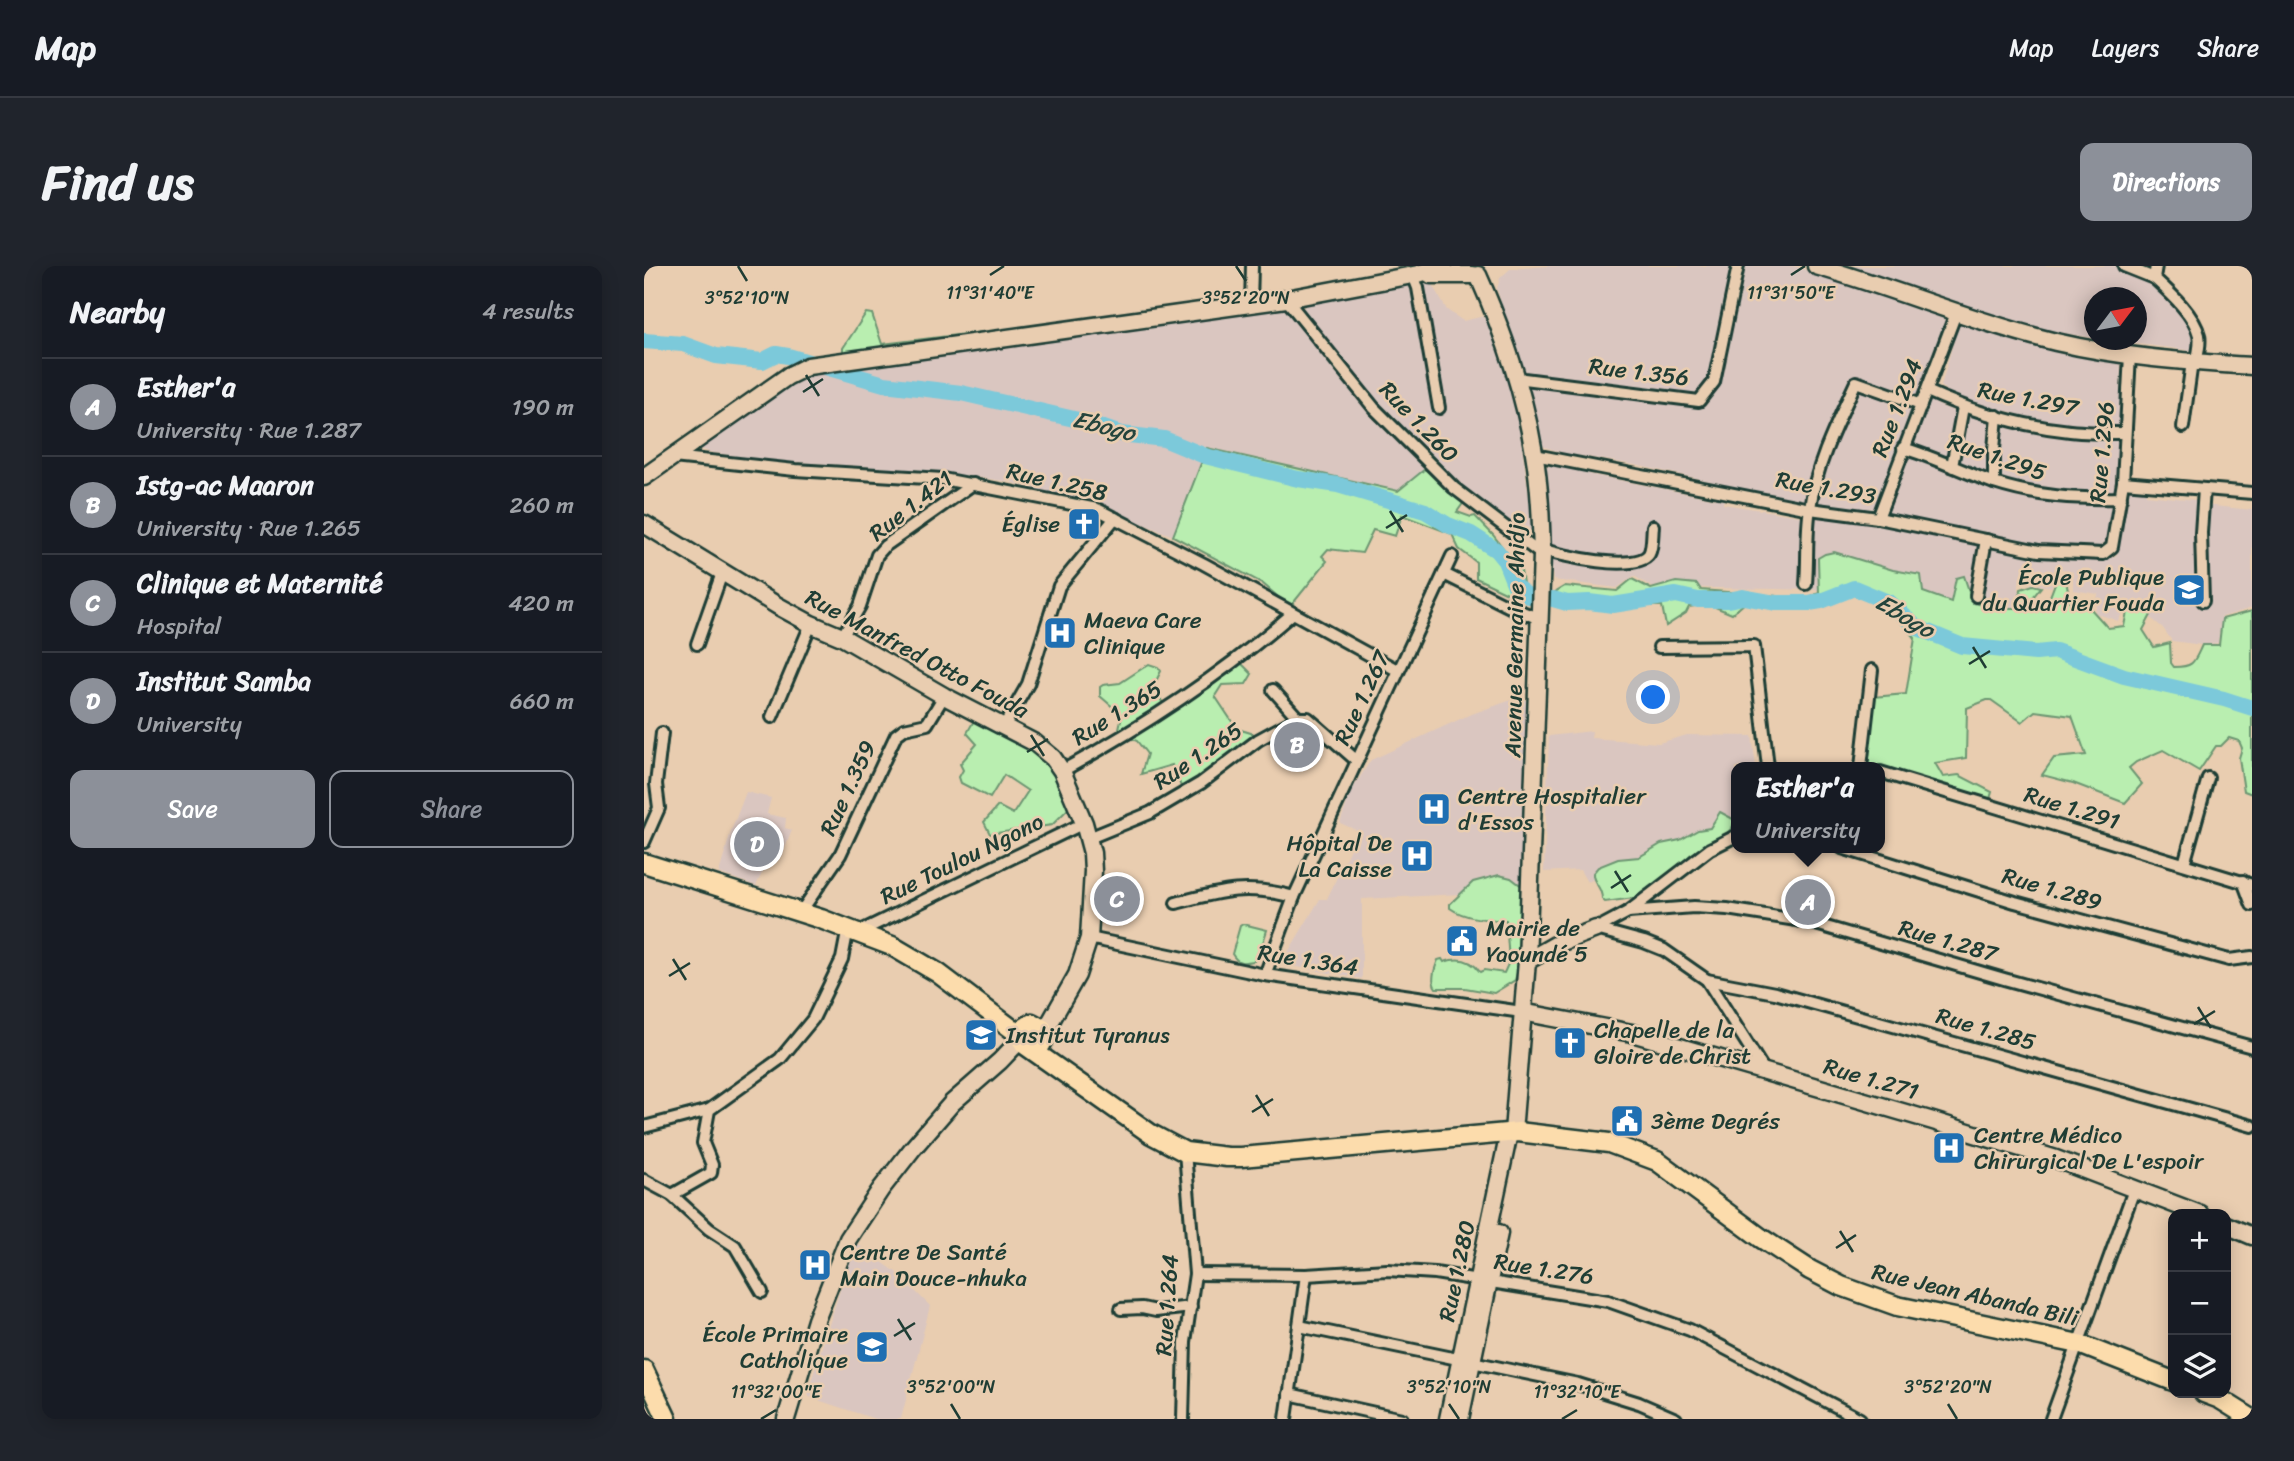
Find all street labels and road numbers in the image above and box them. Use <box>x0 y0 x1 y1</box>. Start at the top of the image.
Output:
street label: Rue 1.356 <box>1587 346 1691 398</box>
street label: Rue 1.294 <box>1859 353 1935 463</box>
street label: Rue 1.297 <box>1974 369 2084 429</box>
street label: Rue 1.260 <box>1369 371 1469 473</box>
street label: Rue 1.296 <box>2077 400 2127 504</box>
street label: Rue 1.295 <box>1942 421 2052 493</box>
street label: Rue 1.258 <box>1003 451 1111 513</box>
street label: Rue 1.421 <box>860 459 963 552</box>
street label: Rue 1.293 <box>1773 459 1880 517</box>
street label: Avenue Germaine Ahidjo <box>1492 512 1538 759</box>
street label: Rue Manfred Otto Fouda <box>798 578 1037 731</box>
street label: Rue 1.267 <box>1322 642 1403 752</box>
street label: Rue 1.365 <box>1063 669 1171 757</box>
street label: Rue 1.265 <box>1145 711 1251 801</box>
street label: Rue 1.359 <box>808 733 888 843</box>
street label: Rue 1.291 <box>2019 774 2125 842</box>
street label: Rue Toulou Ngono <box>873 801 1051 916</box>
street label: Rue 1.289 <box>1997 855 2107 923</box>
street label: Rue 1.287 <box>1894 907 2004 975</box>
street label: Rue 1.364 <box>1255 932 1361 988</box>
street label: Rue 1.285 <box>1931 995 2041 1063</box>
street label: Rue 1.271 <box>1819 1046 1923 1112</box>
street label: Rue 1.280 <box>1426 1217 1488 1325</box>
street label: Rue 1.276 <box>1491 1241 1597 1297</box>
street label: Rue Jean Abanda Bili <box>1868 1251 2083 1339</box>
street label: Rue 1.264 <box>1143 1253 1191 1357</box>

